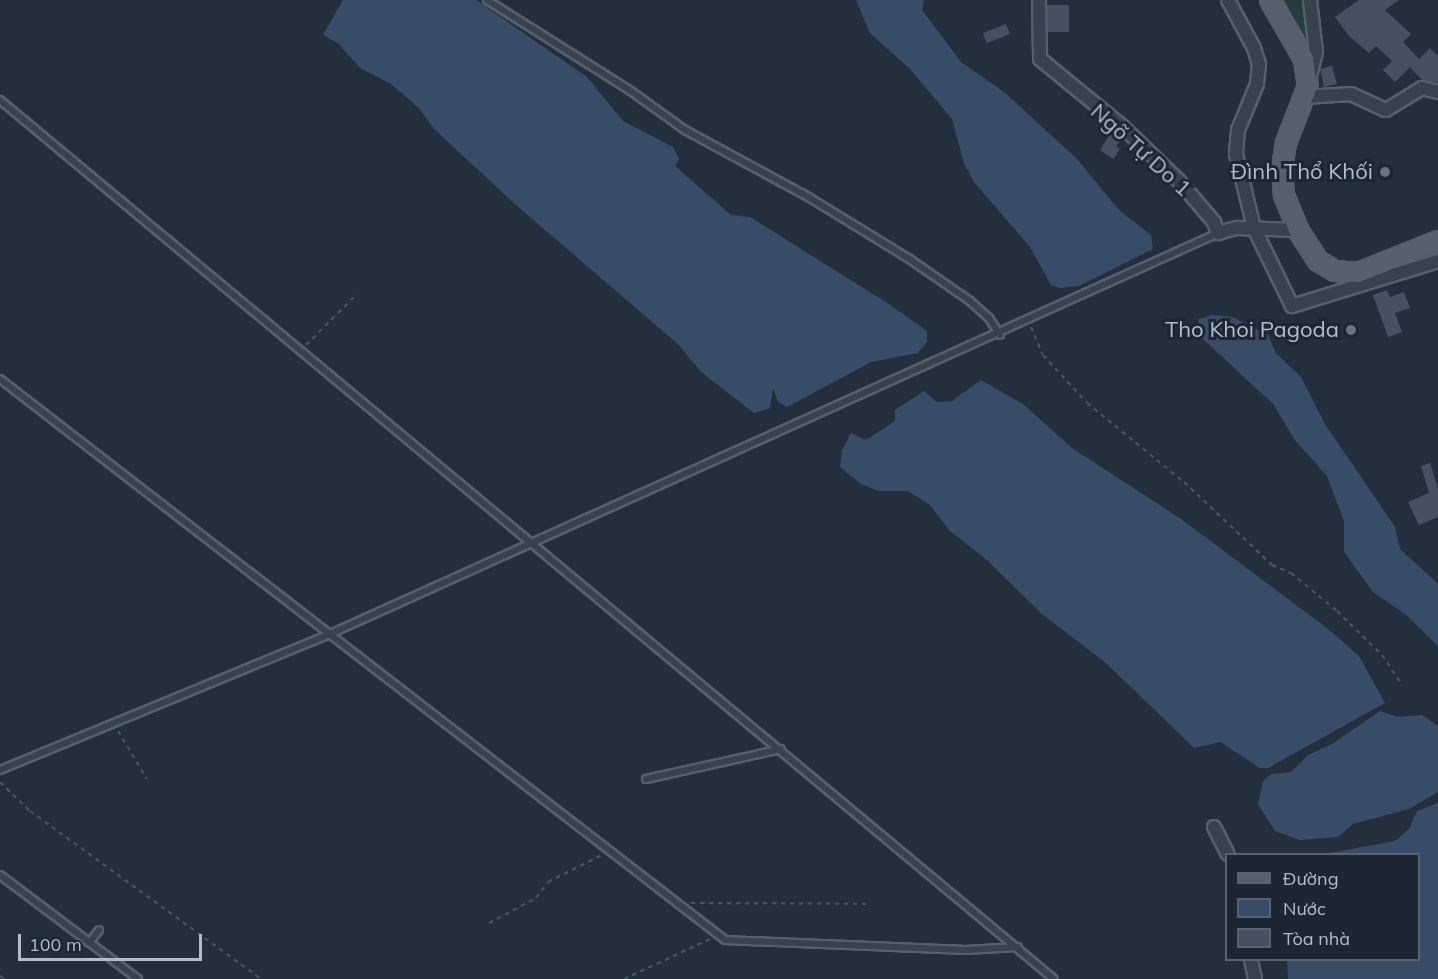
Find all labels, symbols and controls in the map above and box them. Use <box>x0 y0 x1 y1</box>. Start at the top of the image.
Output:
street label: Ngõ Tự Do 1 <box>1085 98 1197 202</box>
place label: Đình Thổ Khối <box>1231 159 1373 185</box>
marker: Đình Thổ Khối <box>1378 165 1392 179</box>
place label: Tho Khoi Pagoda <box>1165 317 1339 343</box>
marker: Tho Khoi Pagoda <box>1344 323 1358 337</box>
legend <box>1225 853 1420 961</box>
text: Đường <box>1283 867 1339 890</box>
text: Nước <box>1283 897 1326 920</box>
scale bar <box>21 922 206 960</box>
text: Tòa nhà <box>1283 927 1350 950</box>
text: 100 m <box>29 933 82 956</box>

